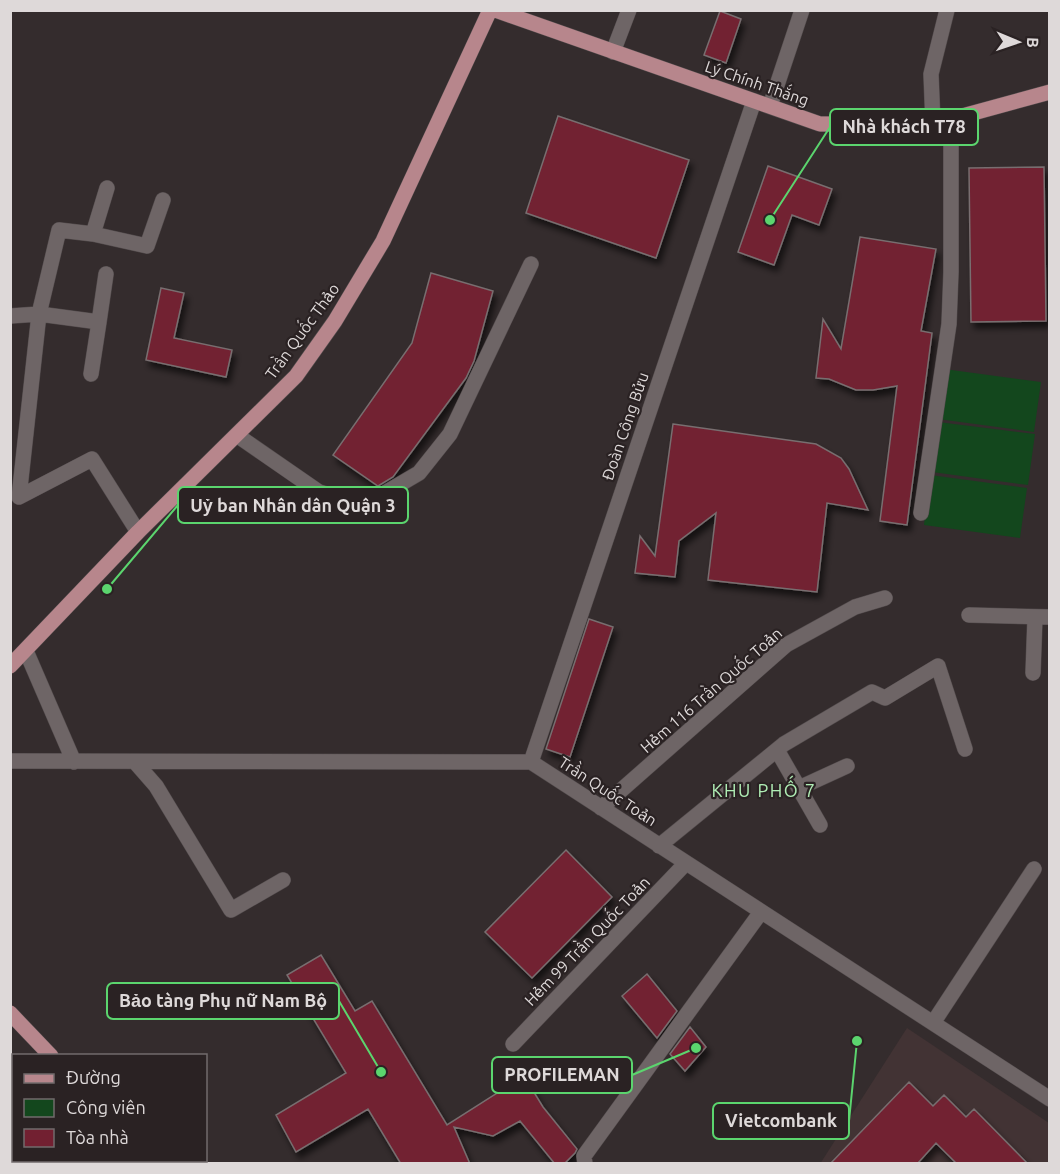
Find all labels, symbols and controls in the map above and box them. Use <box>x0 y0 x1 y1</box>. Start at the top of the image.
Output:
north arrow <box>988 12 1048 72</box>
text: B <box>1024 37 1042 48</box>
street label: Lý Chính Thắng <box>703 54 812 109</box>
callout: Nhà khách T78 <box>830 109 978 145</box>
text: Nhà khách T78 <box>842 116 966 136</box>
street label: Trần Quốc Thảo <box>259 278 343 382</box>
street label: Đoàn Công Bửu <box>598 370 652 482</box>
callout: Uỷ ban Nhân dân Quận 3 <box>178 487 408 523</box>
text: Uỷ ban Nhân dân Quận 3 <box>190 495 396 516</box>
street label: Hẻm 116 Trần Quốc Toản <box>635 622 785 756</box>
street label: Trần Quốc Toản <box>556 750 662 829</box>
district label: KHU PHỐ 7 <box>712 775 816 800</box>
street label: Hẻm 99 Trần Quốc Toản <box>519 871 653 1009</box>
callout: Bảo tàng Phụ nữ Nam Bộ <box>107 983 339 1019</box>
text: Bảo tàng Phụ nữ Nam Bộ <box>119 990 327 1010</box>
legend <box>12 1054 207 1162</box>
callout: PROFILEMAN <box>492 1057 632 1093</box>
text: PROFILEMAN <box>504 1064 620 1084</box>
text: Đường <box>66 1067 121 1087</box>
text: Công viên <box>66 1097 146 1117</box>
callout: Vietcombank <box>713 1103 849 1139</box>
text: Vietcombank <box>725 1110 837 1130</box>
text: Tòa nhà <box>66 1127 129 1147</box>

